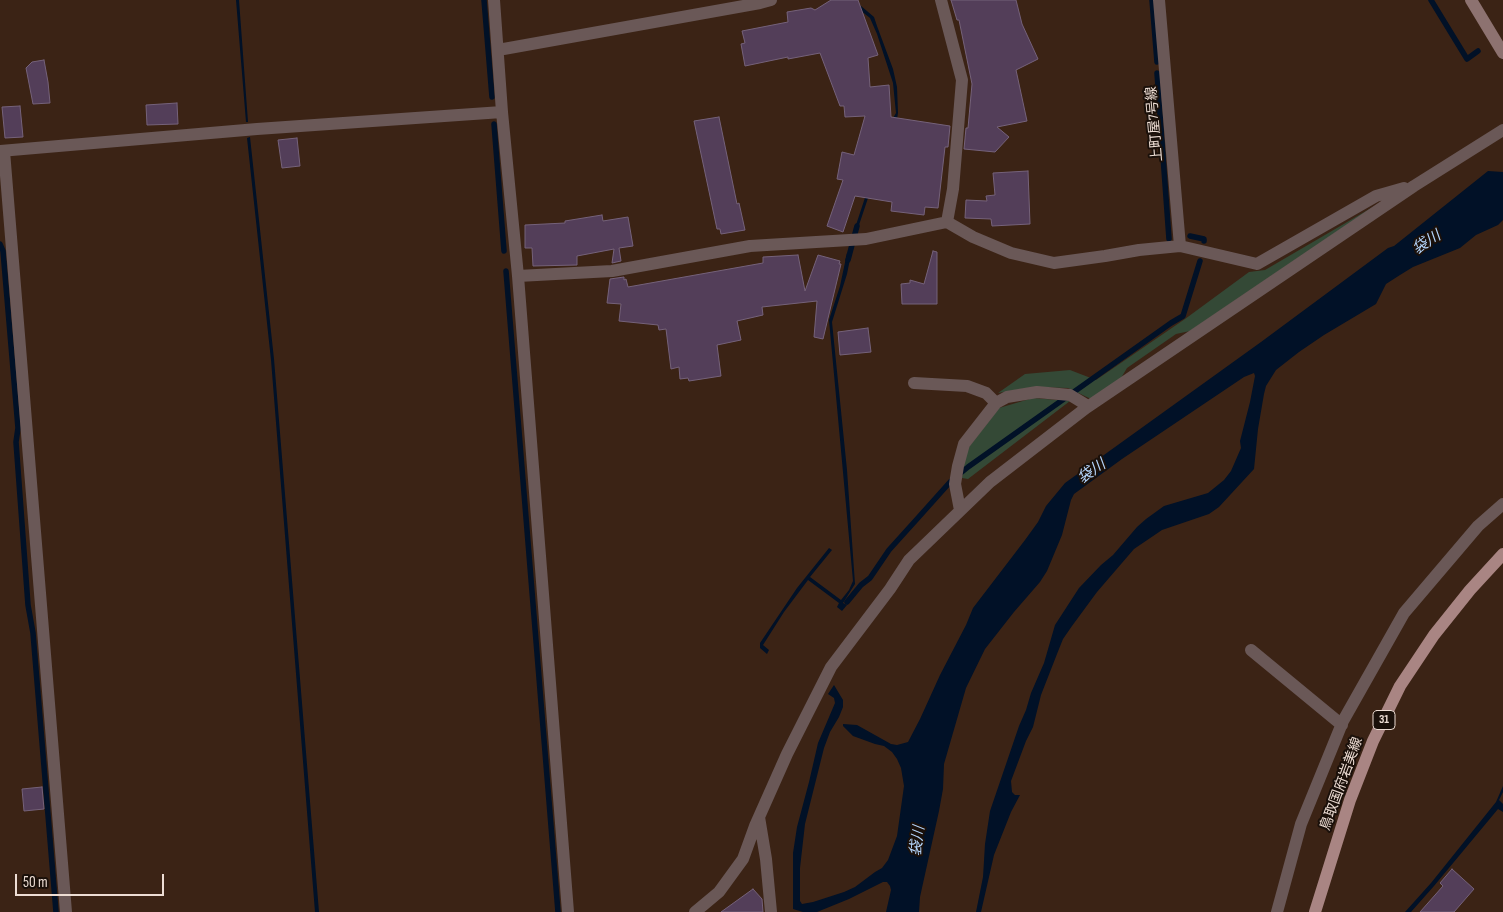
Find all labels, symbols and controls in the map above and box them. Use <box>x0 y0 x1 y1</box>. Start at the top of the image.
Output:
street label: 上町屋7号線 <box>1143 86 1167 162</box>
water label: 袋川 <box>1410 227 1444 259</box>
water label: 袋川 <box>1075 456 1109 488</box>
road number: 31 <box>1373 710 1395 730</box>
street label: 鳥取国府岩美線 <box>1317 735 1367 833</box>
water label: 袋川 <box>907 825 929 857</box>
scale bar <box>18 864 166 896</box>
text: 50 m <box>23 873 48 892</box>

